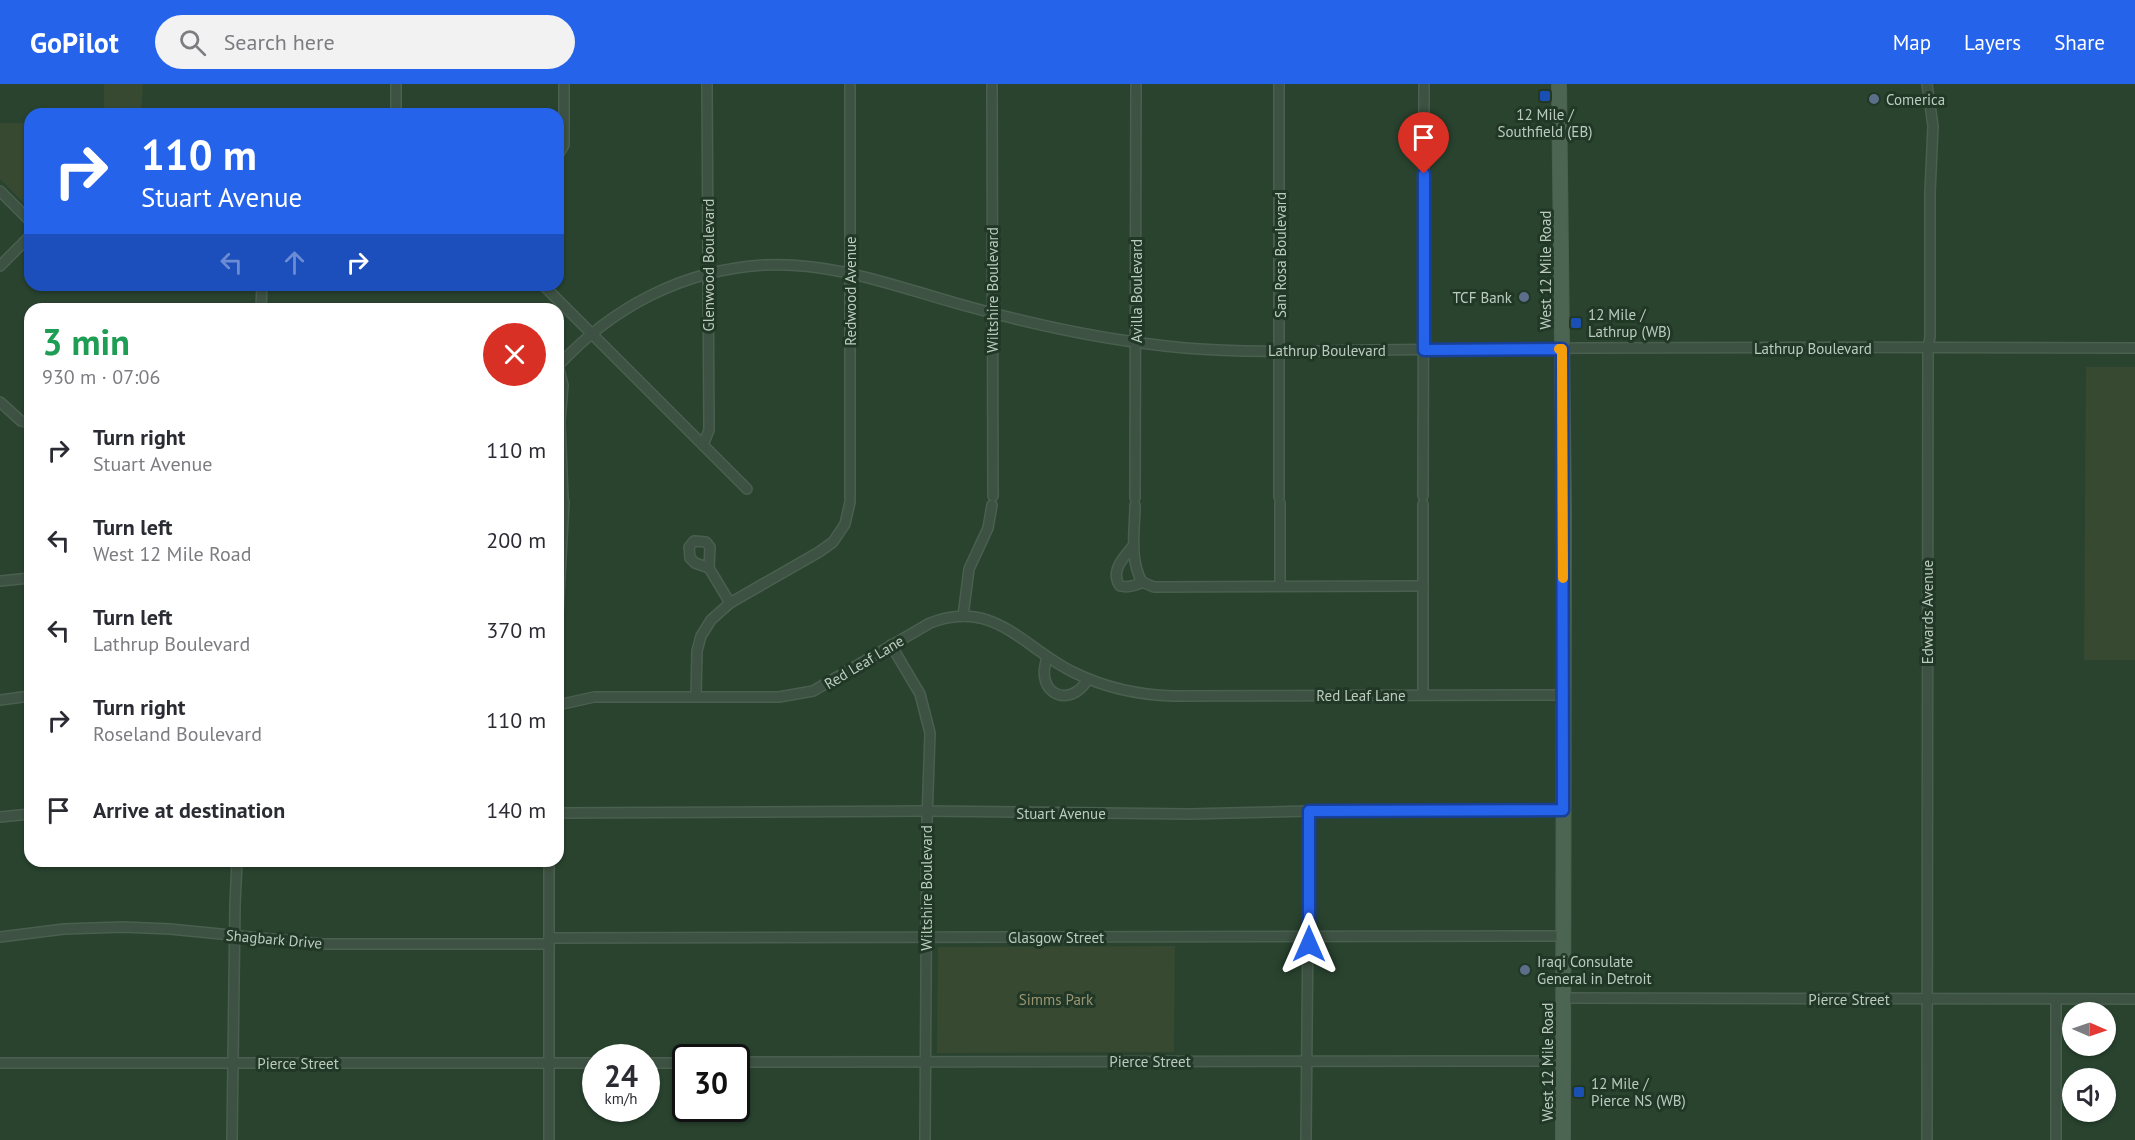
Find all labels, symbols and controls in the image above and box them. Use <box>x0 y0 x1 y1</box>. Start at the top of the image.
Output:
search box <box>155 15 575 69</box>
text: GoPilot <box>30 24 119 61</box>
icon: search <box>176 26 209 59</box>
text: Search here <box>224 28 335 56</box>
text: Map <box>1893 29 1931 56</box>
text: Layers <box>1964 29 2021 56</box>
text: Share <box>2054 29 2105 56</box>
marker: 12 Mile / Southfield (EB) <box>1538 89 1552 103</box>
place label: Comerica <box>1886 90 1945 109</box>
marker: Comerica <box>1867 92 1881 106</box>
place label: 12 Mile / Southfield (EB) <box>1498 105 1592 141</box>
pin <box>1398 112 1449 174</box>
icon: arrive <box>1407 121 1440 154</box>
text: 110 m <box>141 127 257 182</box>
icon: right <box>42 132 120 210</box>
text: Stuart Avenue <box>141 180 302 214</box>
street label: San Rosa Boulevard <box>1271 192 1290 318</box>
street label: Glenwood Boulevard <box>699 199 718 331</box>
street label: West 12 Mile Road <box>1536 211 1555 329</box>
street label: Wiltshire Boulevard <box>983 227 1002 353</box>
street label: Redwood Avenue <box>841 236 860 346</box>
street label: Avilla Boulevard <box>1127 239 1146 343</box>
icon: left <box>215 246 248 279</box>
icon: ahead <box>278 246 311 279</box>
icon: right <box>341 246 374 279</box>
place label: TCF Bank <box>1452 288 1513 307</box>
marker: TCF Bank <box>1517 290 1531 304</box>
place label: 12 Mile / Lathrup (WB) <box>1588 305 1671 341</box>
marker: 12 Mile / Lathrup (WB) <box>1569 316 1583 330</box>
text: 3 min <box>42 318 130 365</box>
button: close <box>483 323 546 386</box>
street label: Lathrup Boulevard <box>1754 339 1872 358</box>
street label: Lathrup Boulevard <box>1268 341 1386 360</box>
text: 930 m · 07:06 <box>42 364 160 390</box>
text: Turn right <box>93 423 185 451</box>
icon: right <box>42 434 75 467</box>
text: 110 m <box>486 436 546 464</box>
text: Stuart Avenue <box>93 451 212 477</box>
text: Turn left <box>93 513 173 541</box>
icon: left <box>42 524 75 557</box>
text: 200 m <box>486 526 546 554</box>
text: West 12 Mile Road <box>93 541 251 567</box>
street label: Edwards Avenue <box>1918 560 1937 664</box>
text: Turn left <box>93 603 173 631</box>
icon: left <box>42 614 75 647</box>
text: 370 m <box>486 616 546 644</box>
text: Lathrup Boulevard <box>93 631 250 657</box>
street label: Red Leaf Lane <box>821 631 907 693</box>
street label: Red Leaf Lane <box>1316 686 1406 705</box>
text: Turn right <box>93 693 185 721</box>
icon: right <box>42 704 75 737</box>
text: 110 m <box>486 706 546 734</box>
text: Roseland Boulevard <box>93 721 262 747</box>
icon: arrive <box>42 794 75 827</box>
text: Arrive at destination <box>93 796 285 824</box>
text: 140 m <box>486 796 546 824</box>
street label: Stuart Avenue <box>1016 804 1106 823</box>
street label: Wiltshire Boulevard <box>917 825 936 951</box>
position arrow <box>1277 912 1341 976</box>
street label: Shagbark Drive <box>225 925 323 953</box>
street label: Glasgow Street <box>1008 928 1104 947</box>
place label: Iraqi Consulate General in Detroit <box>1537 952 1652 988</box>
marker: Iraqi Consulate General in Detroit <box>1518 963 1532 977</box>
park label: Simms Park <box>1019 990 1094 1009</box>
street label: Pierce Street <box>1808 990 1890 1009</box>
north arrow <box>2062 1002 2116 1056</box>
map controls <box>2062 1002 2116 1122</box>
street label: West 12 Mile Road <box>1538 1003 1557 1121</box>
speed limit sign: 30 <box>672 1044 750 1122</box>
street label: Pierce Street <box>1109 1052 1191 1071</box>
street label: Pierce Street <box>257 1054 339 1073</box>
text: 24 <box>604 1056 638 1095</box>
button: sound <box>2062 1068 2116 1122</box>
place label: 12 Mile / Pierce NS (WB) <box>1591 1074 1686 1110</box>
marker: 12 Mile / Pierce NS (WB) <box>1572 1085 1586 1099</box>
text: km/h <box>605 1089 637 1108</box>

